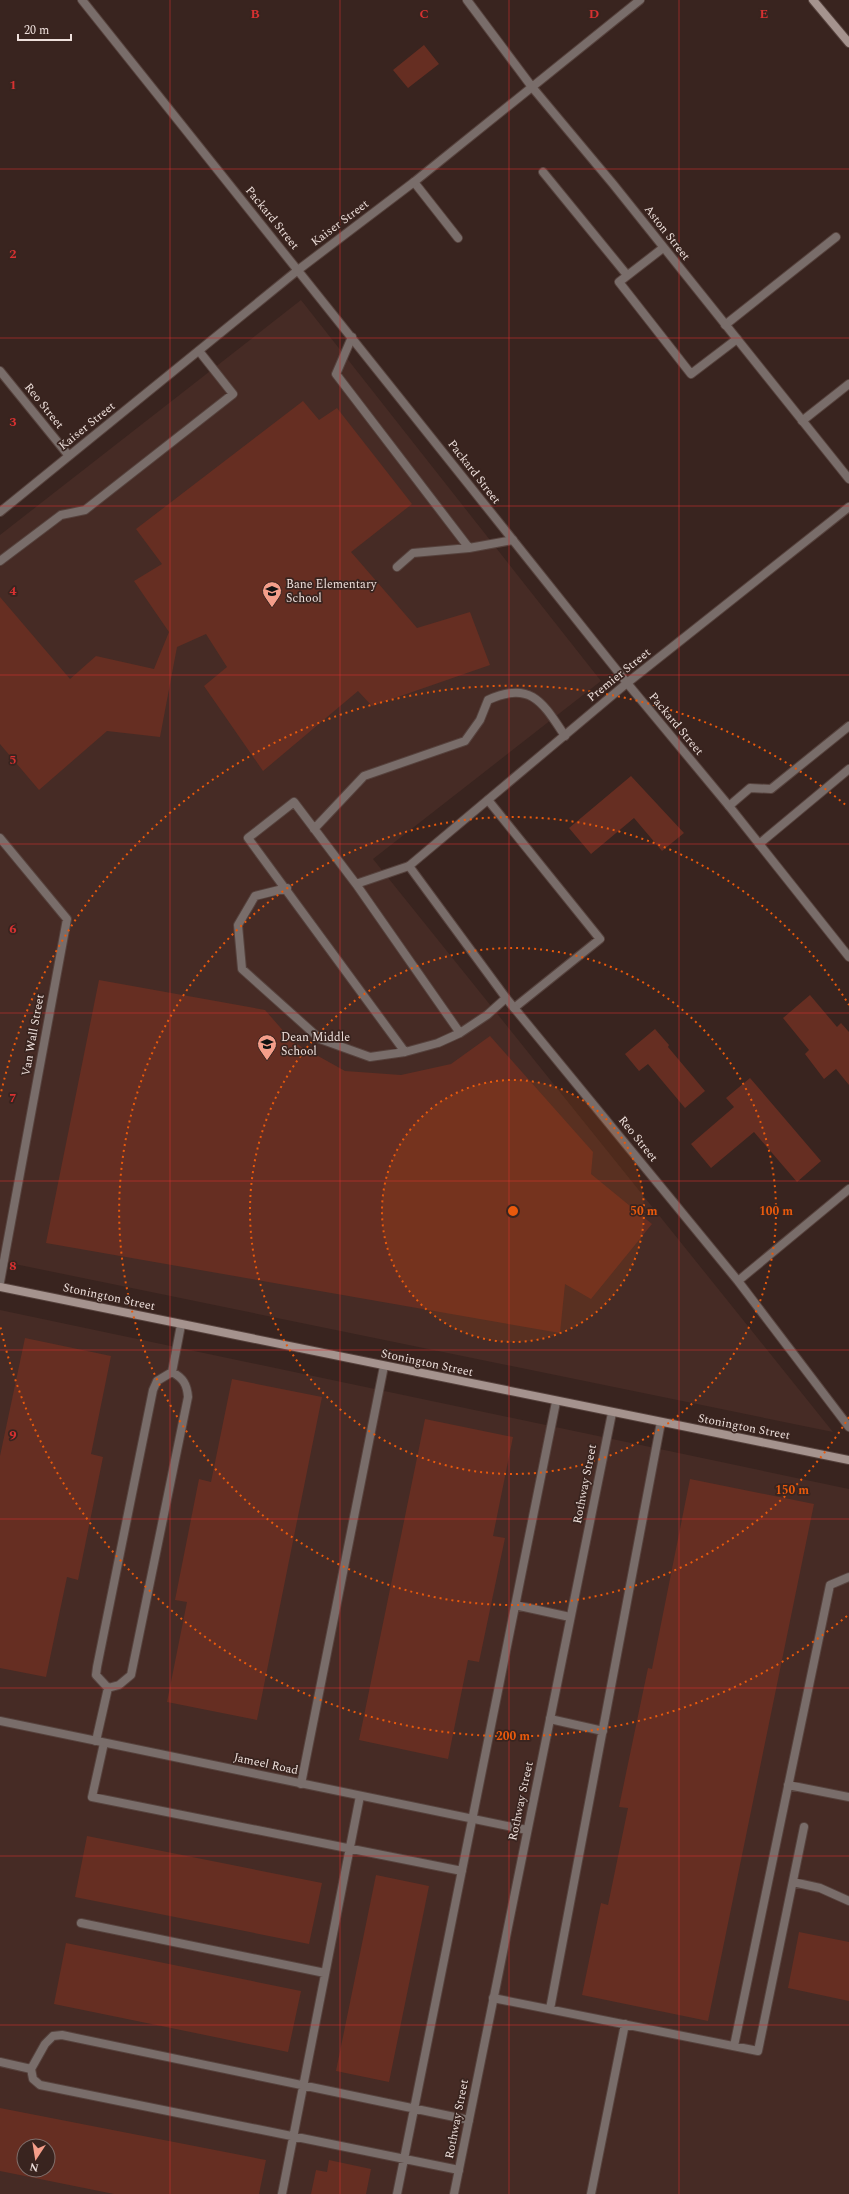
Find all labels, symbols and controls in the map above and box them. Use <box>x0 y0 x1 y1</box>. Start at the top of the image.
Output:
text: B <box>250 4 260 24</box>
text: C <box>419 4 429 24</box>
text: D <box>589 4 599 24</box>
text: E <box>760 4 769 24</box>
scale bar <box>18 16 71 42</box>
text: 20 m <box>24 21 49 40</box>
text: 1 <box>9 75 17 95</box>
street label: Packard Street <box>240 182 304 254</box>
street label: Kaiser Street <box>307 195 373 251</box>
street label: Aston Street <box>639 201 695 265</box>
text: 2 <box>9 244 17 264</box>
street label: Reo Street <box>19 379 69 433</box>
street label: Kaiser Street <box>54 397 120 455</box>
text: 3 <box>9 412 17 432</box>
street label: Packard Street <box>443 436 505 508</box>
place label: Bane Elementary School <box>286 575 378 608</box>
school or university icon: Bane Elementary School <box>261 580 283 608</box>
text: 4 <box>9 581 17 601</box>
street label: Premier Street <box>583 643 655 707</box>
street label: Packard Street <box>644 688 708 760</box>
text: 5 <box>9 750 17 770</box>
text: 6 <box>9 919 17 939</box>
street label: Van Wall Street <box>16 992 50 1078</box>
place label: Dean Middle School <box>281 1028 350 1061</box>
school or university icon: Dean Middle School <box>256 1033 278 1061</box>
text: 7 <box>9 1088 17 1108</box>
street label: Reo Street <box>613 1112 663 1166</box>
text: 50 m <box>630 1202 658 1221</box>
text: 100 m <box>759 1202 793 1221</box>
centre of rings <box>506 1204 520 1218</box>
text: 8 <box>9 1256 17 1276</box>
street label: Stonington Street <box>61 1278 157 1316</box>
street label: Stonington Street <box>379 1344 475 1382</box>
street label: Stonington Street <box>696 1409 792 1445</box>
text: 9 <box>9 1425 17 1445</box>
street label: Rothway Street <box>568 1443 602 1525</box>
text: 150 m <box>775 1481 809 1500</box>
text: 200 m <box>496 1727 530 1746</box>
street label: Jameel Road <box>232 1748 300 1780</box>
street label: Rothway Street <box>503 1760 539 1842</box>
street label: Rothway Street <box>440 2078 474 2160</box>
north arrow <box>16 2138 56 2178</box>
text: N <box>28 2158 40 2177</box>

